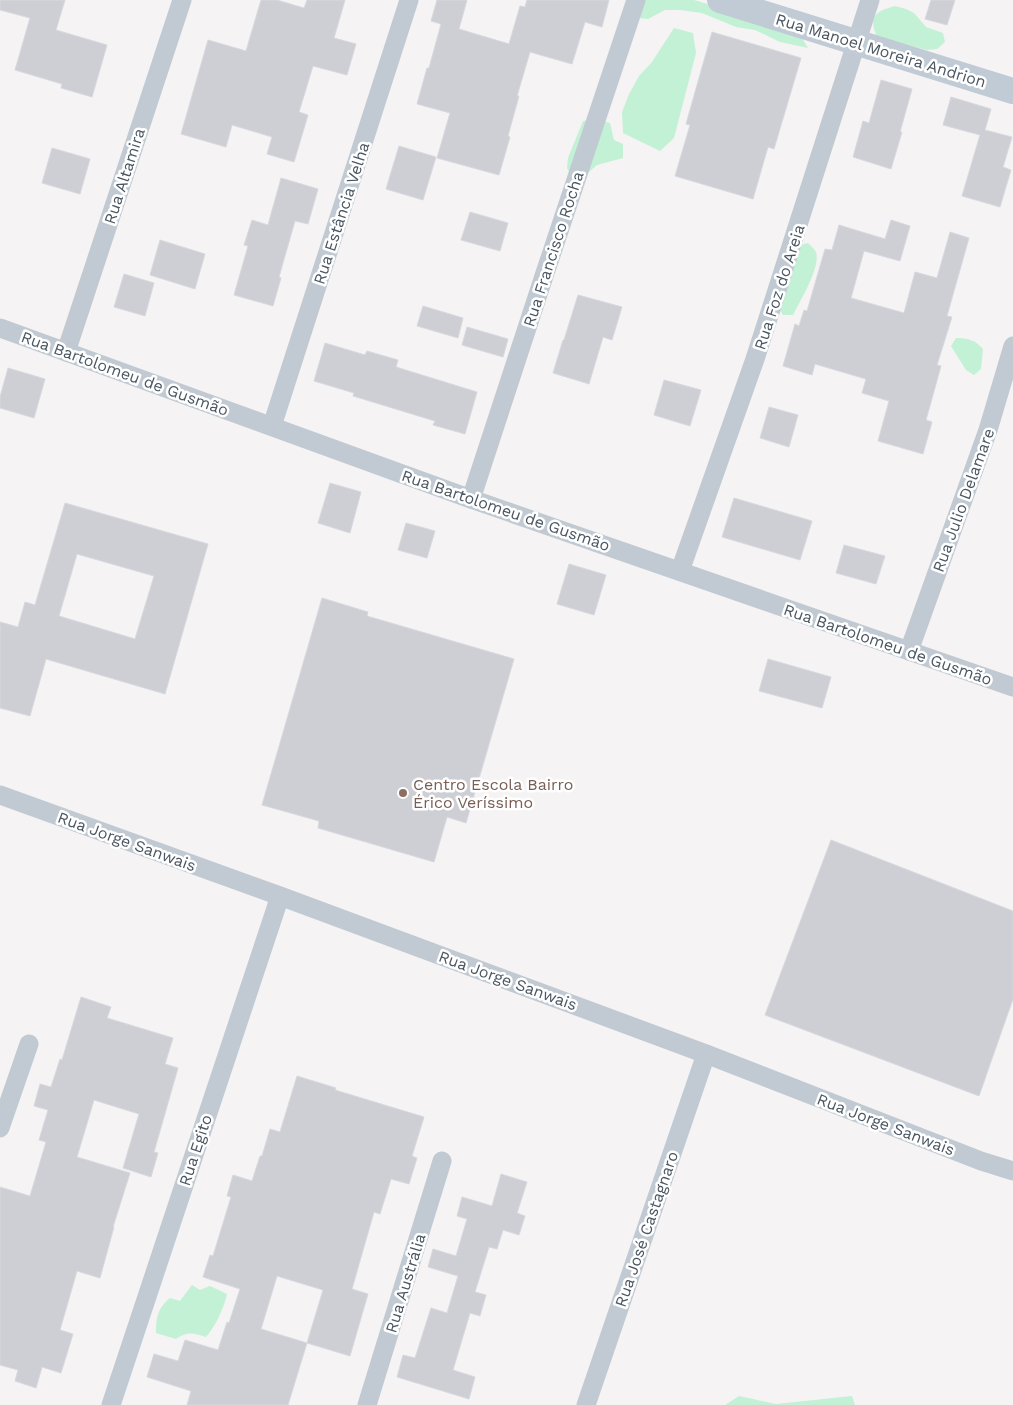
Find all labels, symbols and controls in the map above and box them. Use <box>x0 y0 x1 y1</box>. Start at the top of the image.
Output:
street label: Rua Manoel Moreira Andrion <box>773 9 988 92</box>
street label: Rua Altamira <box>100 126 149 226</box>
street label: Rua Estância Velha <box>310 140 373 287</box>
street label: Rua Francisco Rocha <box>519 169 588 329</box>
street label: Rua Foz do Areia <box>750 222 809 352</box>
street label: Rua Bartolomeu de Gusmão <box>19 327 231 420</box>
street label: Rua Julio Delamare <box>929 426 998 575</box>
street label: Rua Bartolomeu de Gusmão <box>399 466 613 555</box>
street label: Rua Bartolomeu de Gusmão <box>781 600 995 689</box>
place label: Centro Escola Bairro Érico Veríssimo <box>413 775 573 812</box>
marker: Centro Escola Bairro Érico Veríssimo <box>397 787 409 799</box>
street label: Rua Jorge Sanwais <box>55 808 199 875</box>
street label: Rua Jorge Sanwais <box>436 947 580 1014</box>
street label: Rua Jorge Sanwais <box>814 1089 957 1159</box>
street label: Rua Egito <box>175 1112 216 1188</box>
street label: Rua José Castagnaro <box>611 1149 682 1309</box>
street label: Rua Austrália <box>381 1231 430 1335</box>

